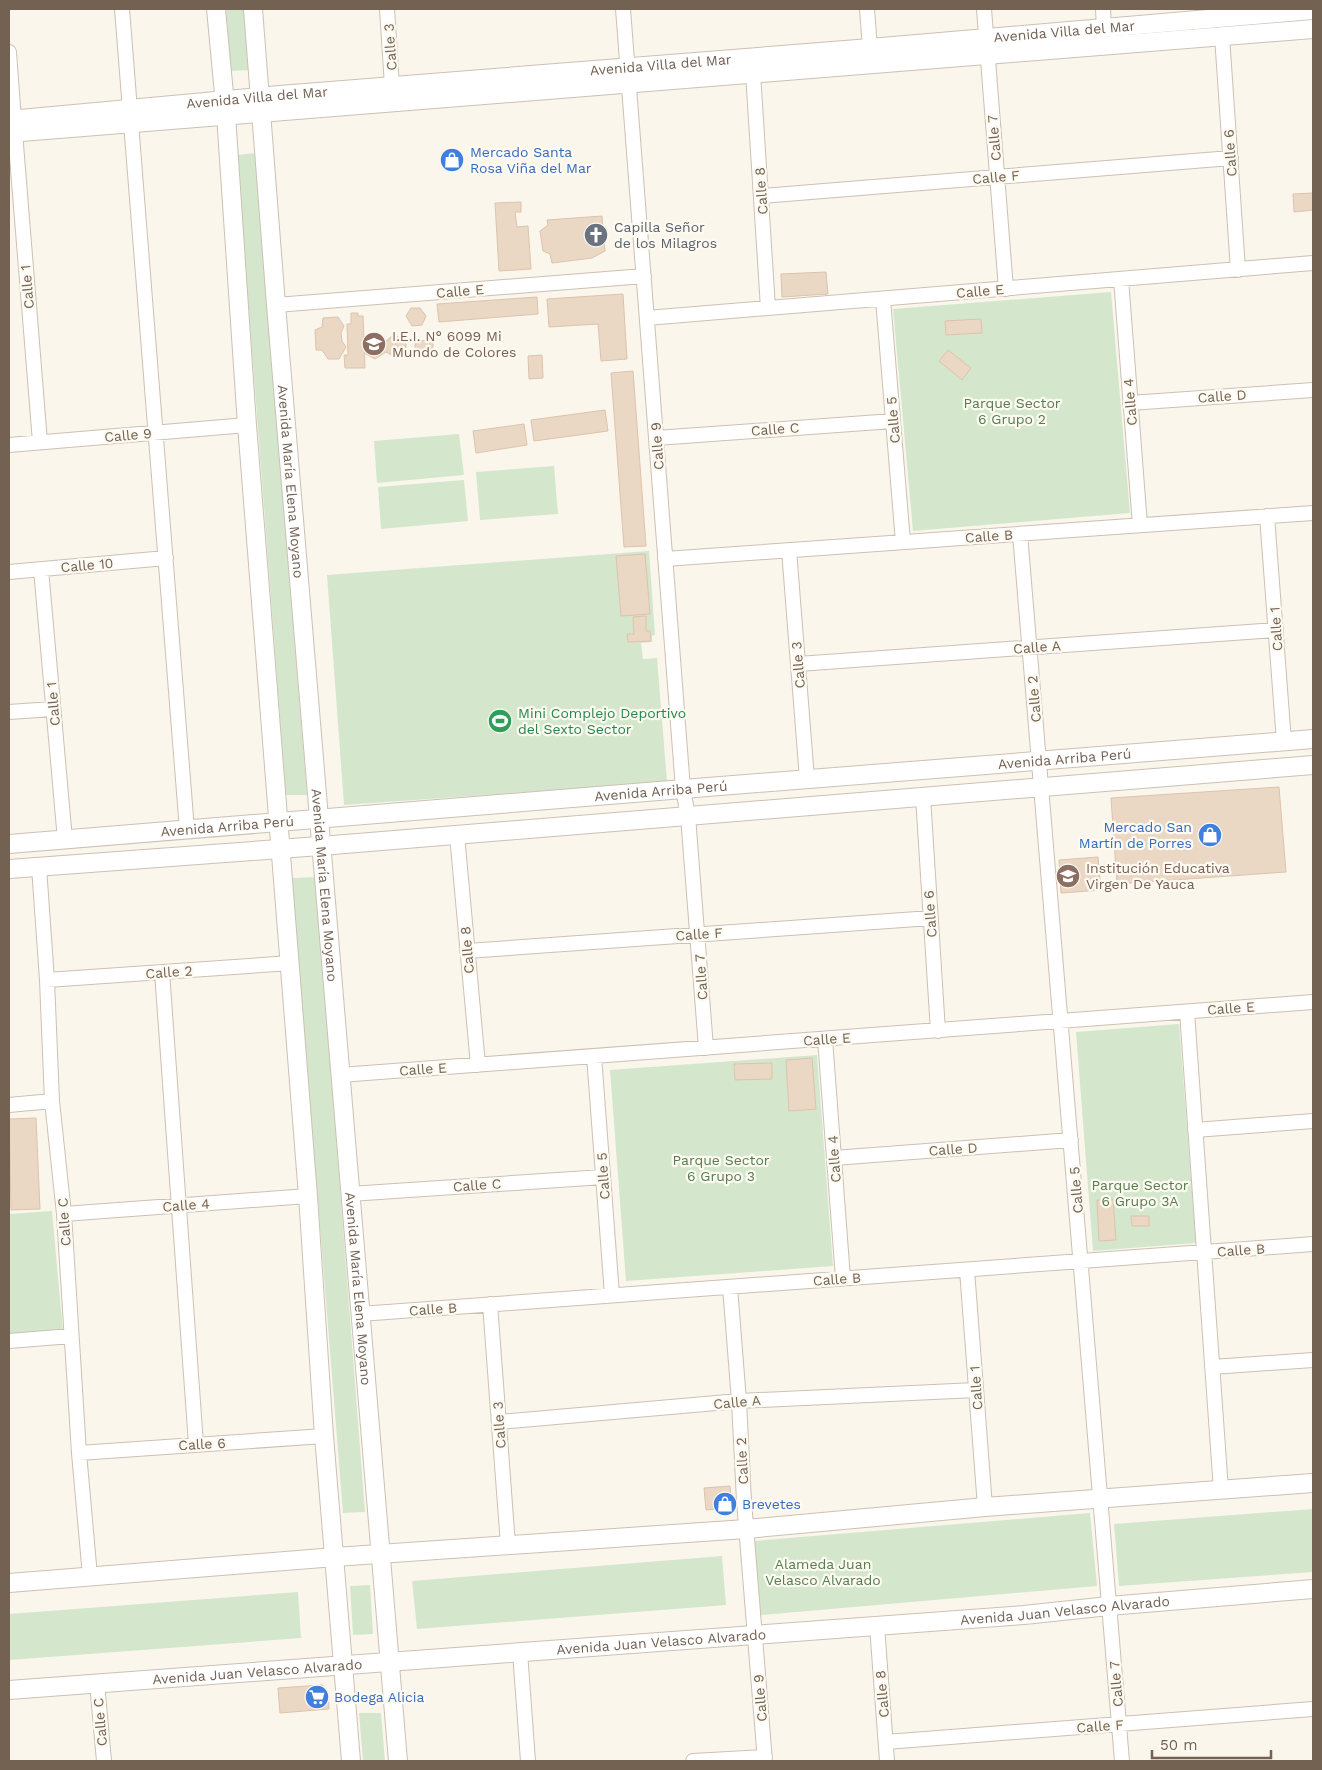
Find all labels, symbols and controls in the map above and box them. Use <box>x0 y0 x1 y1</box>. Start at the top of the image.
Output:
street label: Avenida Villa del Mar <box>993 17 1136 45</box>
street label: Calle 3 <box>380 23 400 71</box>
street label: Avenida Villa del Mar <box>589 51 732 78</box>
street label: Avenida Villa del Mar <box>186 83 329 112</box>
street label: Calle 7 <box>984 114 1004 162</box>
street label: Calle 6 <box>1220 129 1240 177</box>
place label: Mercado Santa Rosa Viña del Mar <box>470 144 592 176</box>
shop icon: Mercado Santa Rosa Viña del Mar <box>439 147 465 173</box>
street label: Calle 8 <box>751 167 771 215</box>
street label: Calle F <box>972 167 1020 187</box>
place label: Capilla Señor de los Milagros <box>614 219 717 251</box>
church icon: Capilla Señor de los Milagros <box>583 222 609 248</box>
street label: Calle 1 <box>17 264 37 310</box>
street label: Calle E <box>435 281 485 301</box>
street label: Calle E <box>955 281 1005 301</box>
place label: I.E.I. N° 6099 Mi Mundo de Colores <box>392 328 516 360</box>
school or university icon: I.E.I. N° 6099 Mi Mundo de Colores <box>361 331 387 357</box>
street label: Calle 4 <box>1120 378 1140 426</box>
street label: Avenida María Elena Moyano <box>275 384 307 579</box>
street label: Calle D <box>1197 386 1247 406</box>
park label: Parque Sector 6 Grupo 2 <box>963 395 1061 427</box>
street label: Calle 5 <box>883 396 903 444</box>
street label: Calle C <box>750 419 800 439</box>
street label: Calle 9 <box>647 422 667 470</box>
street label: Calle 9 <box>104 425 152 445</box>
street label: Calle B <box>964 526 1014 546</box>
street label: Calle 10 <box>60 555 114 575</box>
street label: Calle 1 <box>1266 606 1286 652</box>
street label: Calle A <box>1013 637 1061 657</box>
street label: Calle 3 <box>788 641 808 689</box>
street label: Calle 2 <box>1024 675 1044 723</box>
street label: Calle 1 <box>43 681 63 727</box>
place label: Mini Complejo Deportivo del Sexto Sector <box>518 705 686 737</box>
sports icon: Mini Complejo Deportivo del Sexto Sector <box>487 708 513 734</box>
street label: Avenida Arriba Perú <box>997 745 1132 772</box>
street label: Avenida Arriba Perú <box>594 777 728 804</box>
street label: Avenida María Elena Moyano <box>309 788 341 982</box>
street label: Avenida Arriba Perú <box>160 813 295 840</box>
place label: Mercado San Martín de Porres <box>1079 819 1192 851</box>
shop icon: Mercado San Martín de Porres <box>1197 822 1223 848</box>
place label: Institución Educativa Virgen De Yauca <box>1086 860 1230 892</box>
school or university icon: Institución Educativa Virgen De Yauca <box>1055 863 1081 889</box>
street label: Calle 6 <box>920 890 940 938</box>
street label: Calle F <box>675 924 723 944</box>
street label: Calle 8 <box>457 926 477 974</box>
street label: Calle 7 <box>691 953 711 1001</box>
street label: Calle 2 <box>145 962 193 982</box>
street label: Calle E <box>1207 998 1256 1018</box>
street label: Calle E <box>803 1029 852 1049</box>
street label: Calle E <box>399 1059 448 1079</box>
street label: Calle 4 <box>824 1135 844 1183</box>
street label: Calle D <box>928 1139 978 1159</box>
street label: Calle 5 <box>593 1152 613 1200</box>
park label: Parque Sector 6 Grupo 3 <box>672 1152 770 1184</box>
street label: Calle 5 <box>1066 1166 1086 1214</box>
street label: Calle C <box>452 1175 502 1195</box>
park label: Parque Sector 6 Grupo 3A <box>1091 1177 1189 1209</box>
street label: Avenida María Elena Moyano <box>342 1191 374 1386</box>
street label: Calle 4 <box>162 1195 210 1215</box>
street label: Calle C <box>54 1197 74 1247</box>
street label: Calle B <box>1216 1240 1266 1260</box>
street label: Calle B <box>812 1269 862 1289</box>
street label: Calle B <box>408 1299 458 1319</box>
street label: Calle 1 <box>966 1365 986 1411</box>
street label: Calle A <box>713 1392 761 1412</box>
street label: Calle 3 <box>489 1401 509 1449</box>
street label: Calle 6 <box>178 1435 226 1453</box>
street label: Calle 2 <box>733 1437 751 1485</box>
shop icon: Brevetes <box>712 1491 738 1517</box>
place label: Brevetes <box>742 1496 801 1512</box>
park label: Alameda Juan Velasco Alvarado <box>765 1556 881 1588</box>
street label: Avenida Juan Velasco Alvarado <box>960 1593 1170 1628</box>
street label: Avenida Juan Velasco Alvarado <box>556 1626 767 1658</box>
street label: Avenida Juan Velasco Alvarado <box>152 1656 363 1687</box>
street label: Calle 7 <box>1106 1660 1126 1708</box>
street label: Calle 8 <box>872 1670 892 1718</box>
street label: Calle 9 <box>750 1674 770 1722</box>
supermarket icon: Bodega Alicia <box>304 1684 330 1710</box>
place label: Bodega Alicia <box>334 1689 424 1705</box>
street label: Calle C <box>90 1697 110 1747</box>
street label: Calle F <box>1076 1716 1124 1736</box>
scale bar <box>1152 1728 1271 1760</box>
text: 50 m <box>1160 1736 1197 1754</box>

